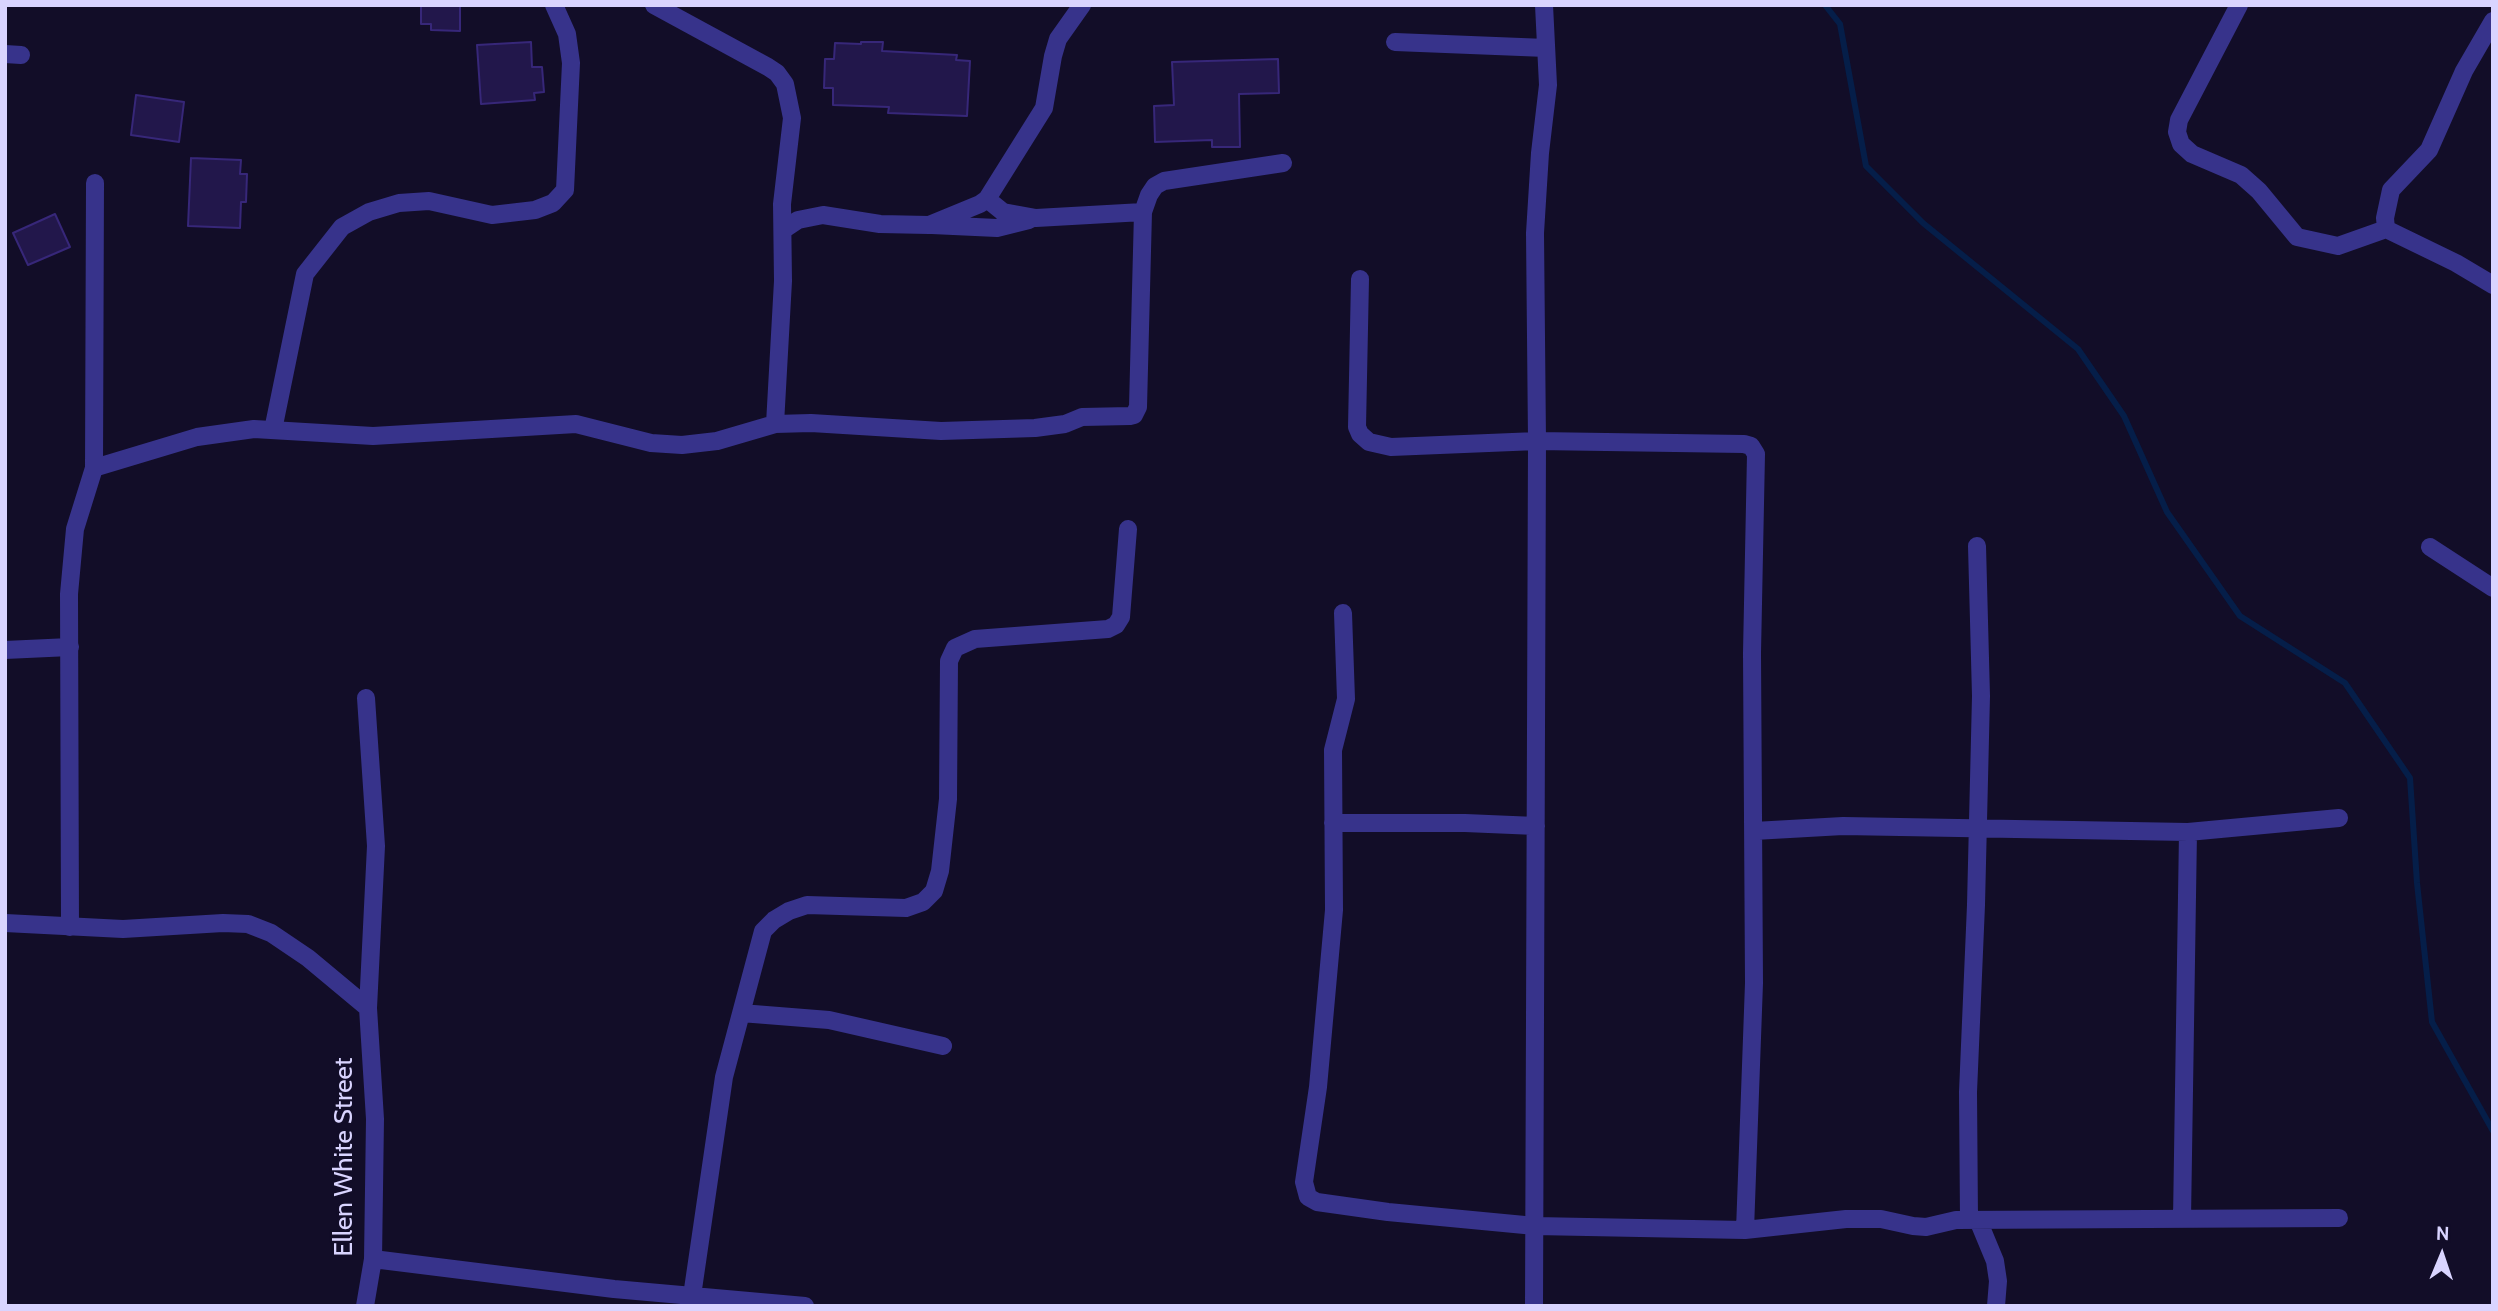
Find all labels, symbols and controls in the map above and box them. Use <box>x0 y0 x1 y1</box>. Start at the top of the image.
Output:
street label: Ellen White Street <box>328 1057 360 1257</box>
north arrow <box>2407 1220 2477 1290</box>
text: N <box>2436 1222 2450 1245</box>

